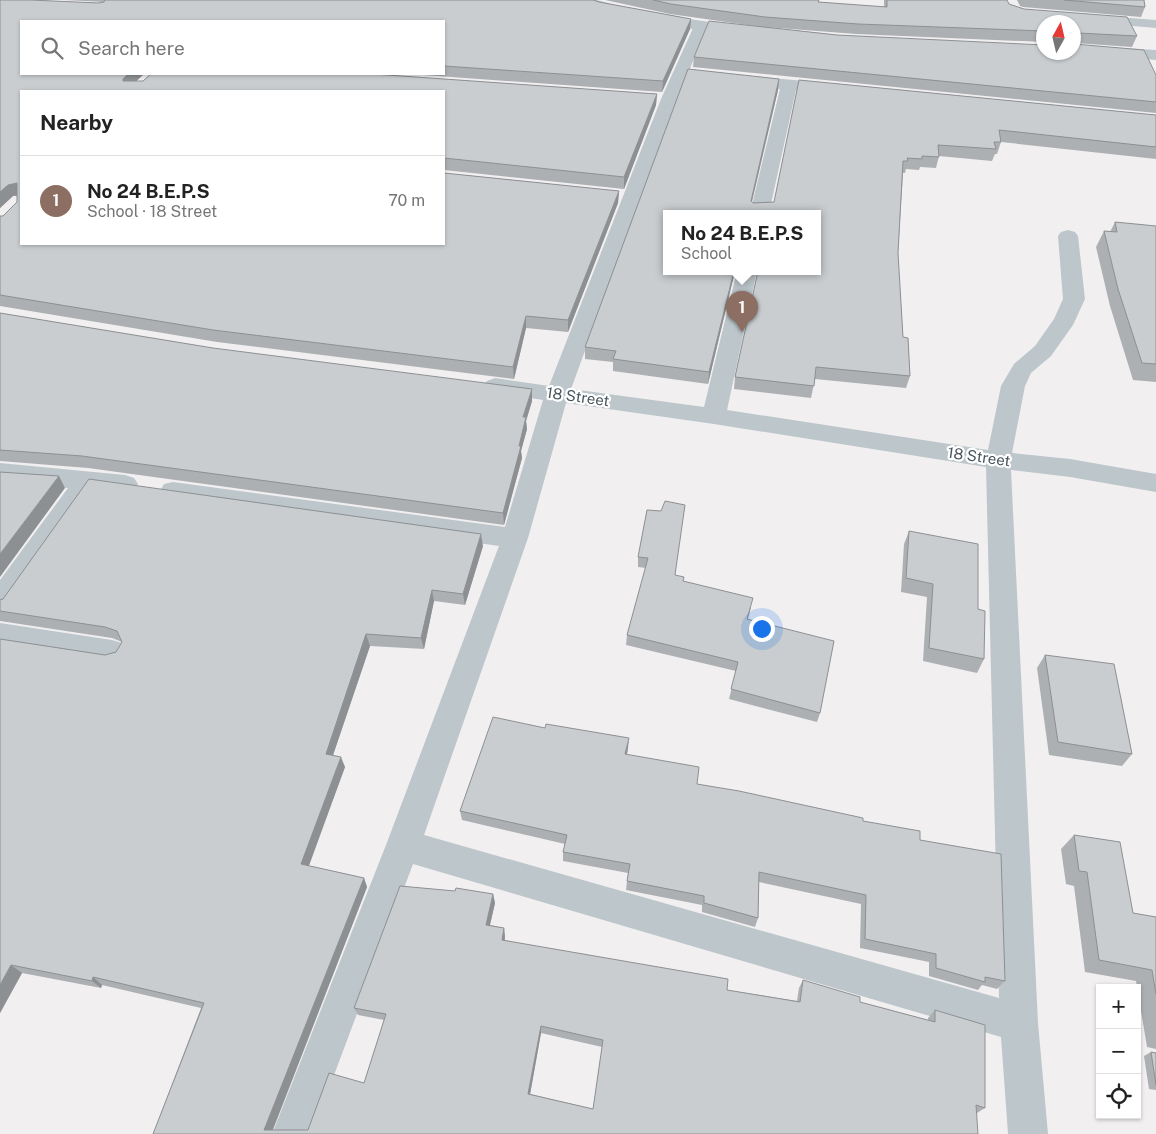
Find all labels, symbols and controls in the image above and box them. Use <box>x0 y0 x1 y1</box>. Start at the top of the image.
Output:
north arrow <box>1036 15 1081 60</box>
search box <box>20 20 445 75</box>
icon: search <box>38 34 66 62</box>
text: Search here <box>78 37 185 59</box>
text: Nearby <box>40 110 113 135</box>
text: No 24 B.E.P.S <box>87 180 210 202</box>
text: 1 <box>53 191 59 210</box>
text: 70 m <box>388 191 425 210</box>
text: School · 18 Street <box>87 202 217 221</box>
popup <box>663 210 821 275</box>
text: No 24 B.E.P.S <box>681 222 803 244</box>
text: School <box>681 244 732 263</box>
pin: 1 <box>726 291 758 332</box>
street label: 18 Street <box>546 384 611 409</box>
street label: 18 Street <box>947 444 1012 469</box>
your location <box>749 616 775 642</box>
map controls <box>1096 984 1141 1119</box>
button: + <box>1096 984 1141 1029</box>
button: − <box>1096 1029 1141 1074</box>
button: locate <box>1096 1074 1141 1119</box>

